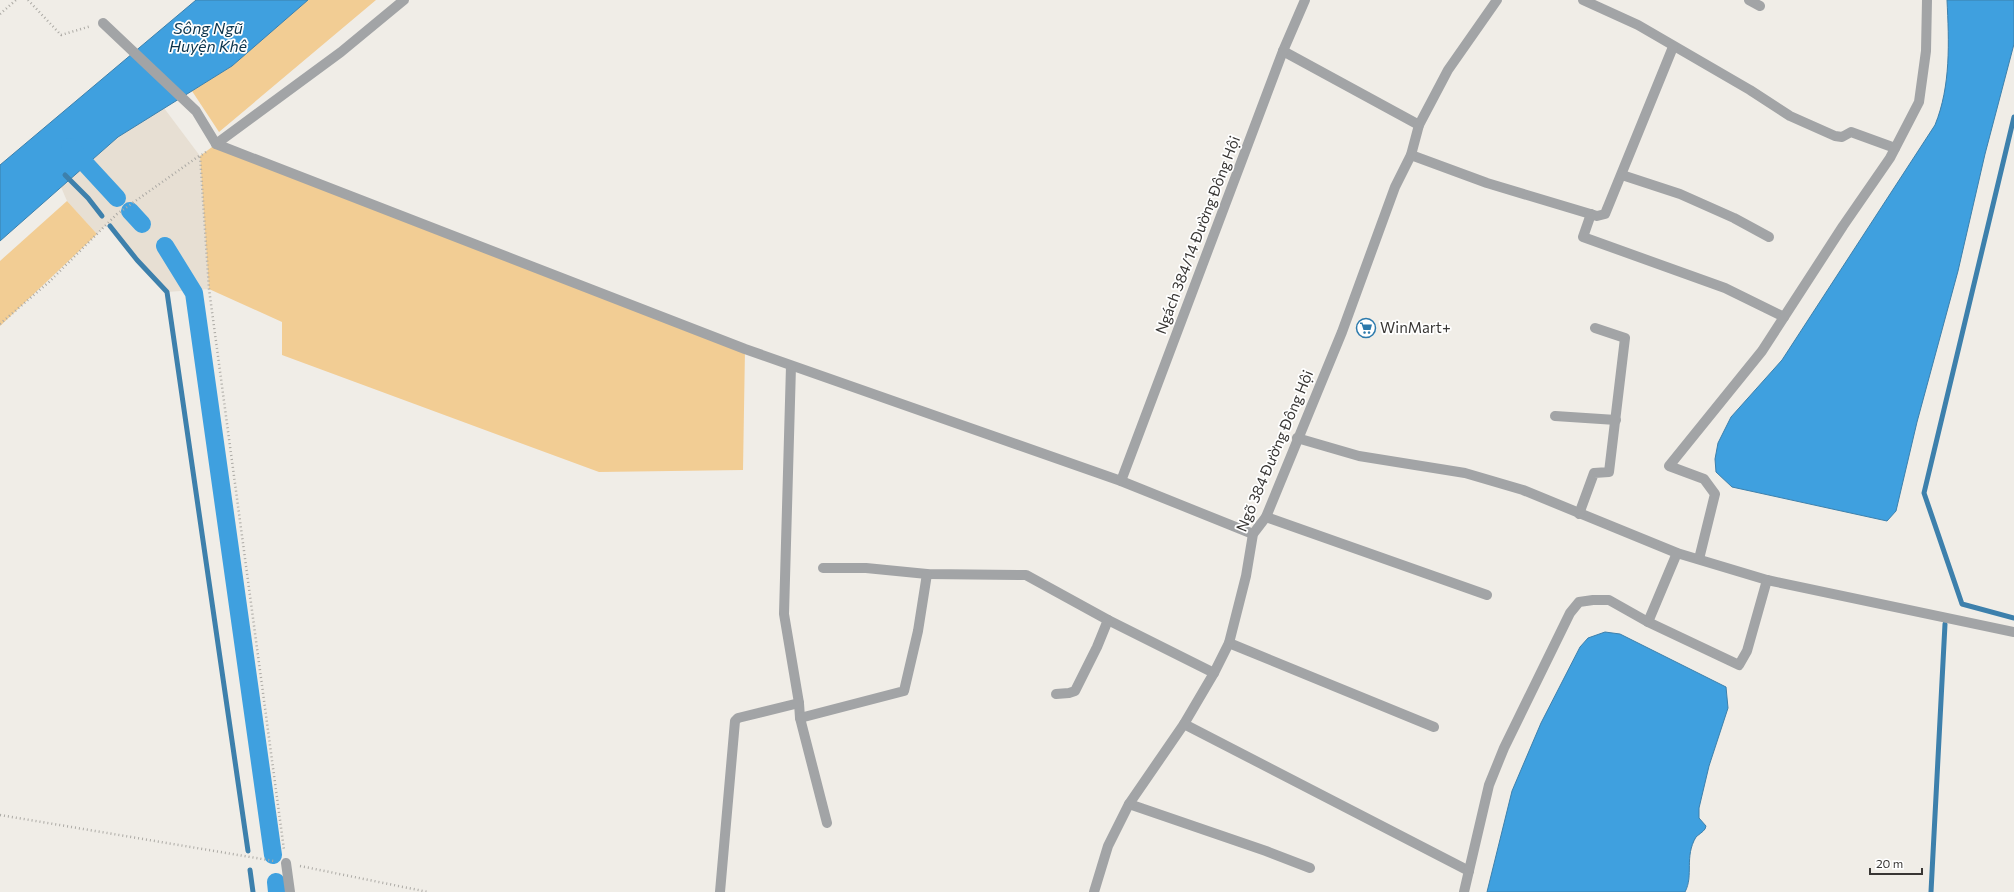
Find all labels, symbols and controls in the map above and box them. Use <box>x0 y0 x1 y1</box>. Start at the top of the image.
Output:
water label: Sông Ngũ Huyện Khê <box>169 18 248 55</box>
street label: Ngách 384/14 Đường Đông Hội <box>1151 133 1243 336</box>
supermarket icon: WinMart+ <box>1355 317 1377 339</box>
place label: WinMart+ <box>1380 318 1451 336</box>
street label: Ngõ 384 Đường Đông Hội <box>1232 367 1316 534</box>
scale bar <box>1870 850 1922 876</box>
text: 20 m <box>1876 856 1903 870</box>

